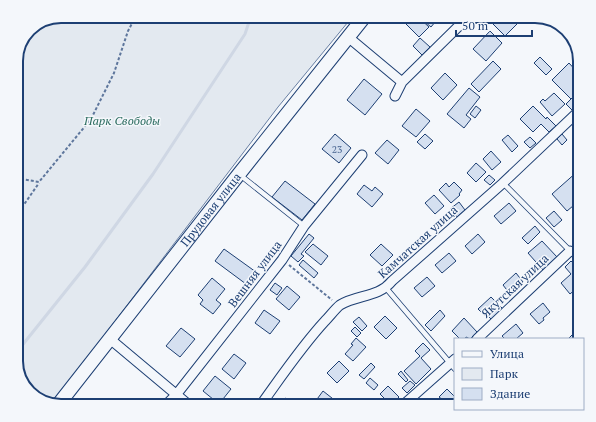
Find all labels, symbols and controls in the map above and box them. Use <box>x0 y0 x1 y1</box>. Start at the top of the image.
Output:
scale bar <box>456 12 532 38</box>
text: 50 m <box>462 18 489 33</box>
park label: Парк Свободы <box>83 113 160 128</box>
house number: 23 <box>332 143 342 156</box>
street label: Прудовая улица <box>177 170 244 249</box>
street label: Камчатская улица <box>375 202 461 281</box>
street label: Вешняя улица <box>225 237 284 310</box>
street label: Якутская улица <box>478 251 551 321</box>
legend <box>454 338 584 410</box>
text: Улица <box>490 346 524 361</box>
text: Парк <box>490 366 518 381</box>
text: Здание <box>490 386 530 401</box>

